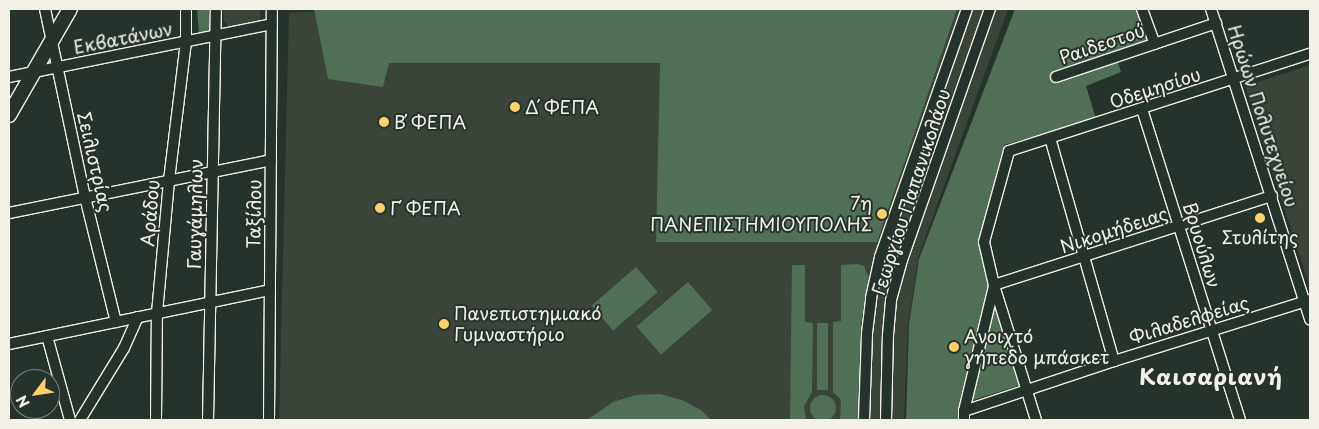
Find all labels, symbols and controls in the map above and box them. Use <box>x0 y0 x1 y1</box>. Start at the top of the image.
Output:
street label: Εκβατάνων <box>71 18 175 58</box>
street label: Ραιδεστού <box>1056 19 1148 69</box>
street label: Ηρώων Πολυτεχνείου <box>1223 22 1303 210</box>
street label: Οδεμησίου <box>1107 63 1203 113</box>
street label: Γεωργίου Παπανικολάου <box>867 86 955 298</box>
place label: Δ΄ ΦΕΠΑ <box>525 96 599 118</box>
marker: Δ΄ ΦΕΠΑ <box>509 101 521 113</box>
street label: Σειλιστρίας <box>73 110 117 214</box>
place label: Β΄ ΦΕΠΑ <box>394 111 467 133</box>
marker: Β΄ ΦΕΠΑ <box>378 116 390 128</box>
street label: Γαυγάμηλων <box>183 159 207 269</box>
street label: Αράδου <box>136 179 164 247</box>
street label: Ταξίλου <box>243 179 265 249</box>
place label: 7η ΠΑΝΕΠΙΣΤΗΜΙΟΥΠΟΛΗΣ <box>650 193 872 235</box>
place label: Γ΄ ΦΕΠΑ <box>390 197 461 219</box>
street label: Βρυούλων <box>1179 200 1225 290</box>
marker: Γ΄ ΦΕΠΑ <box>374 202 386 214</box>
street label: Νικομήδειας <box>1057 202 1171 258</box>
marker: 7η ΠΑΝΕΠΙΣΤΗΜΙΟΥΠΟΛΗΣ <box>876 208 888 220</box>
marker: Στυλίτης <box>1254 212 1266 224</box>
place label: Στυλίτης <box>1222 226 1298 248</box>
street label: Φιλαδελφείας <box>1127 292 1251 348</box>
place label: Πανεπιστημιακό Γυμναστήριο <box>454 303 601 346</box>
marker: Πανεπιστημιακό Γυμναστήριο <box>438 318 450 330</box>
place label: Ανοιχτό γήπεδο μπάσκετ <box>964 326 1110 368</box>
marker: Ανοιχτό γήπεδο μπάσκετ <box>948 341 960 353</box>
district label: Καισαριανή <box>1138 363 1284 389</box>
north arrow <box>10 369 60 419</box>
text: N <box>11 391 34 412</box>

